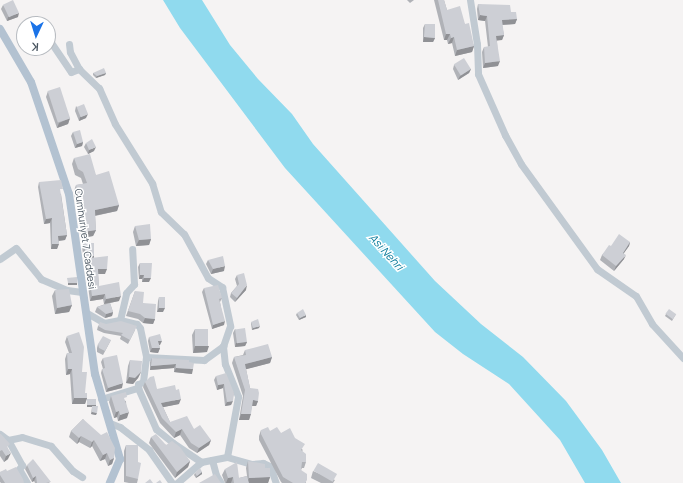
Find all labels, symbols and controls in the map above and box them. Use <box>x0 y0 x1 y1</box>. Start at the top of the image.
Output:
north arrow <box>16 16 56 56</box>
text: K <box>31 40 39 55</box>
street label: Cumhuriyet 7 Caddesi <box>72 188 98 290</box>
water label: Asi Nehri <box>366 231 406 273</box>

